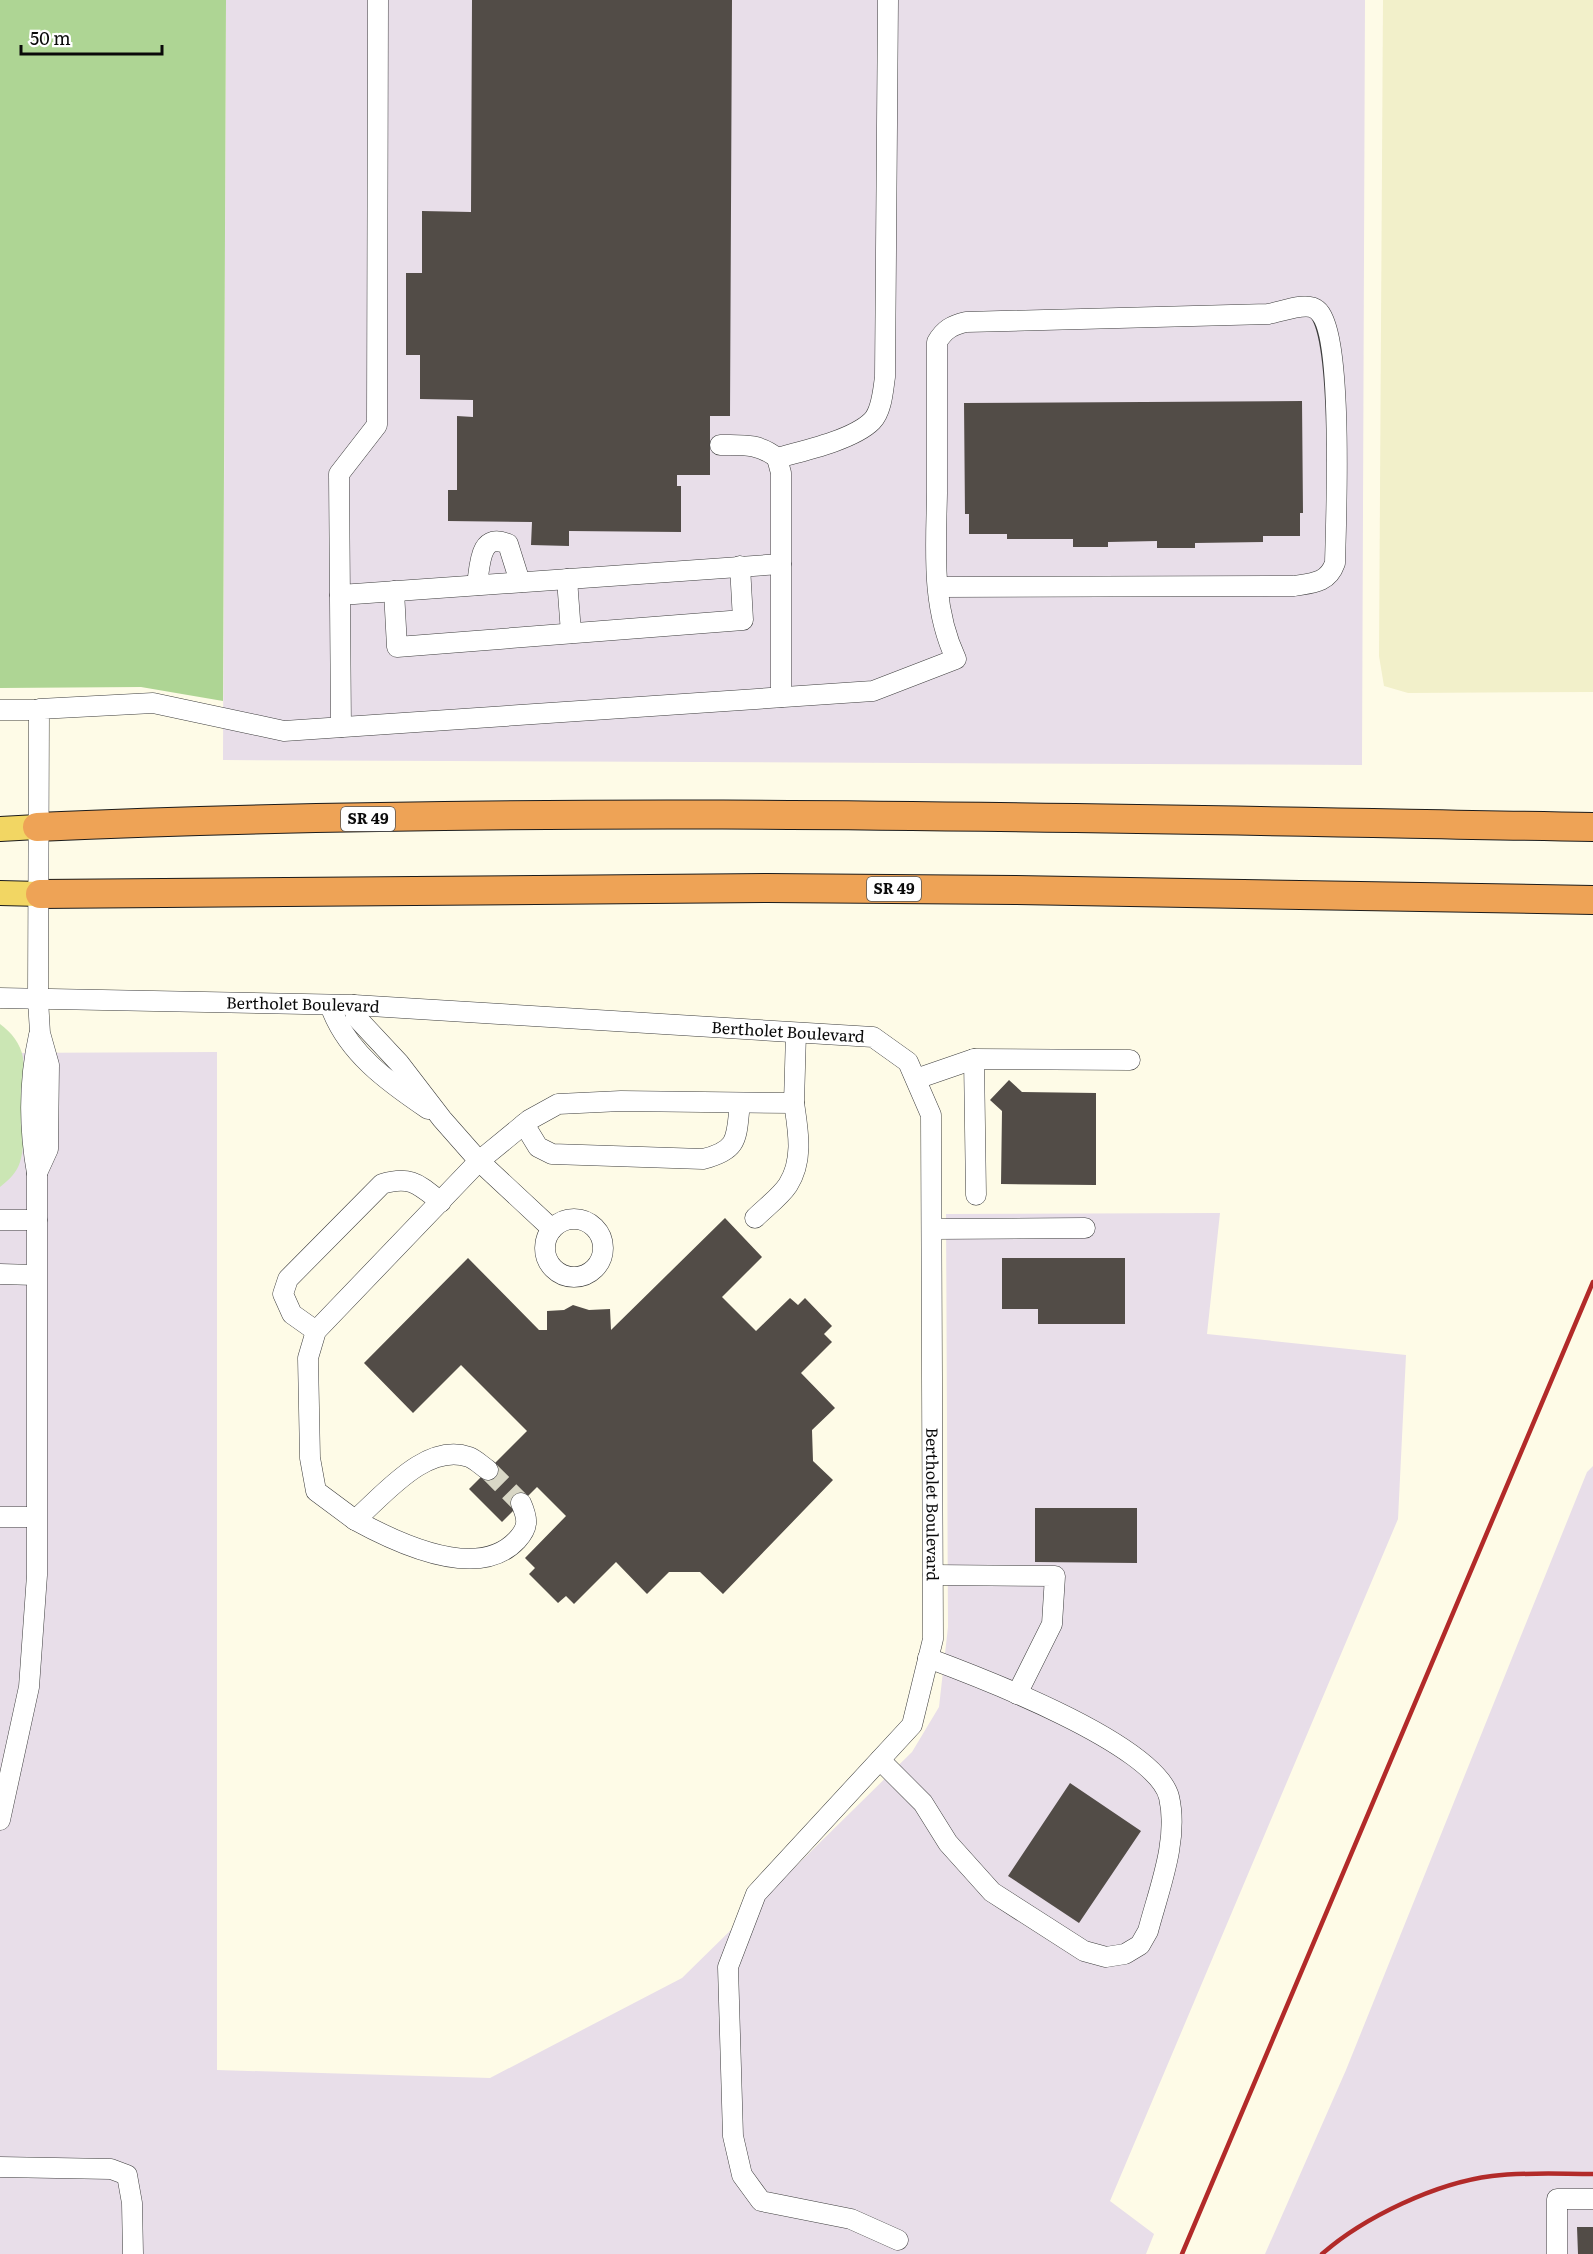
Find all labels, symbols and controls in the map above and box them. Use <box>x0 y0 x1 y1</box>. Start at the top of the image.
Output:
scale bar <box>21 18 162 56</box>
text: 50 m <box>30 24 71 51</box>
road number: SR 49 <box>341 807 395 831</box>
road number: SR 49 <box>867 877 921 901</box>
street label: Bertholet Boulevard <box>226 989 381 1018</box>
street label: Bertholet Boulevard <box>711 1014 866 1047</box>
street label: Bertholet Boulevard <box>921 1427 946 1581</box>

